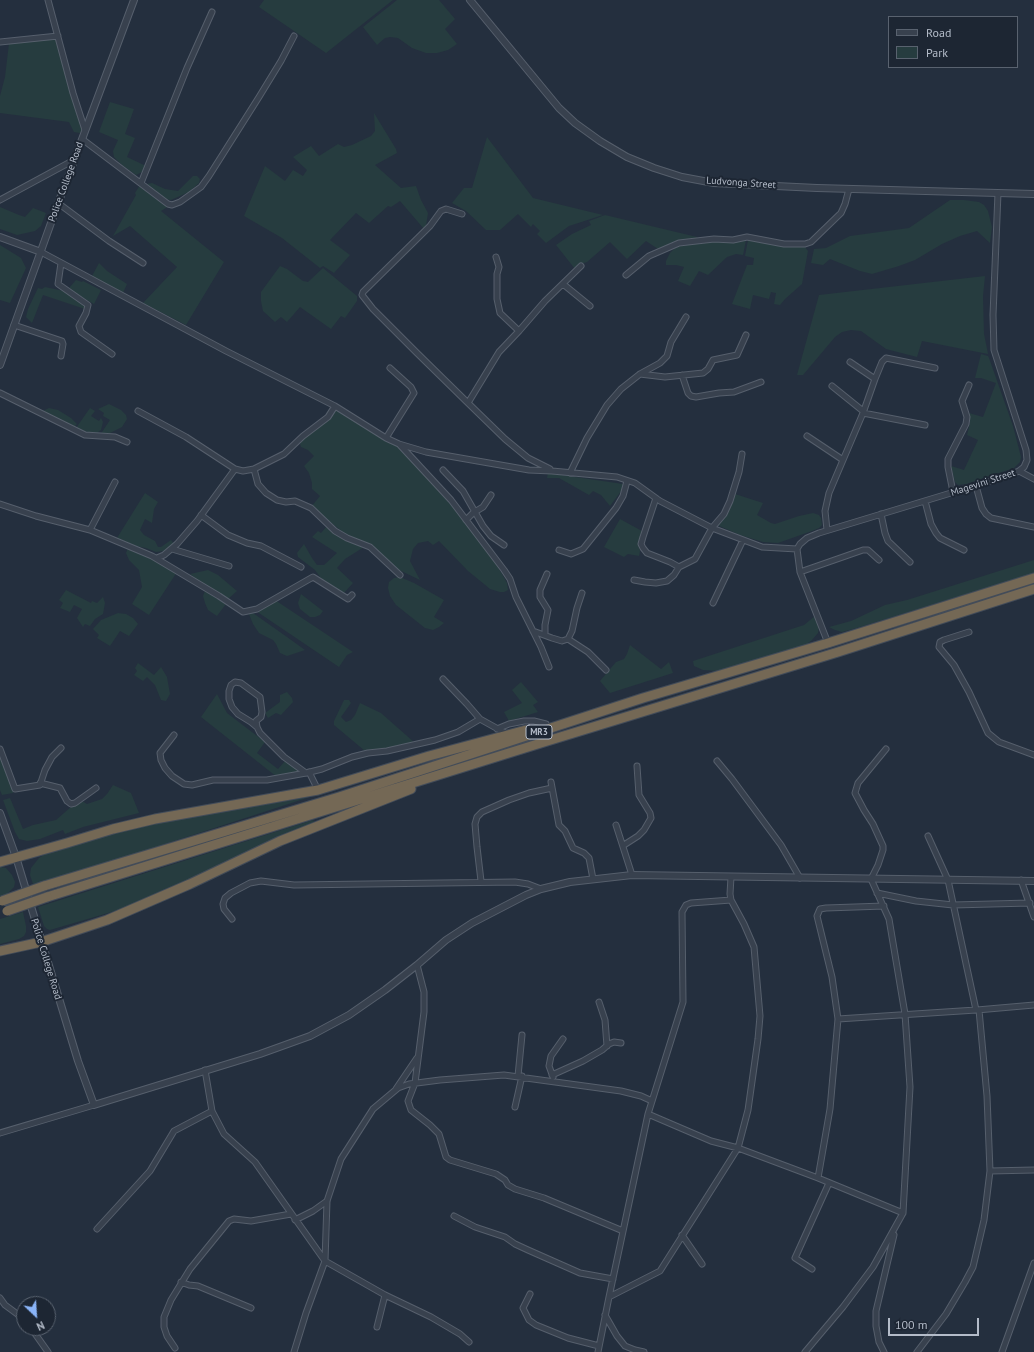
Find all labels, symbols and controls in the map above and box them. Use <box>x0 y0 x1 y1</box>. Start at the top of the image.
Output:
legend <box>888 16 1018 68</box>
text: Road <box>926 25 951 40</box>
text: Park <box>926 45 948 60</box>
street label: Police College Road <box>46 140 86 224</box>
street label: Ludvonga Street <box>706 175 776 191</box>
street label: Magevini Street <box>949 467 1017 499</box>
road number: MR3 <box>526 725 552 739</box>
street label: Police College Road <box>28 917 64 1001</box>
north arrow <box>16 1296 56 1336</box>
scale bar <box>890 1310 981 1336</box>
text: 100 m <box>895 1317 928 1332</box>
text: N <box>34 1318 47 1334</box>

